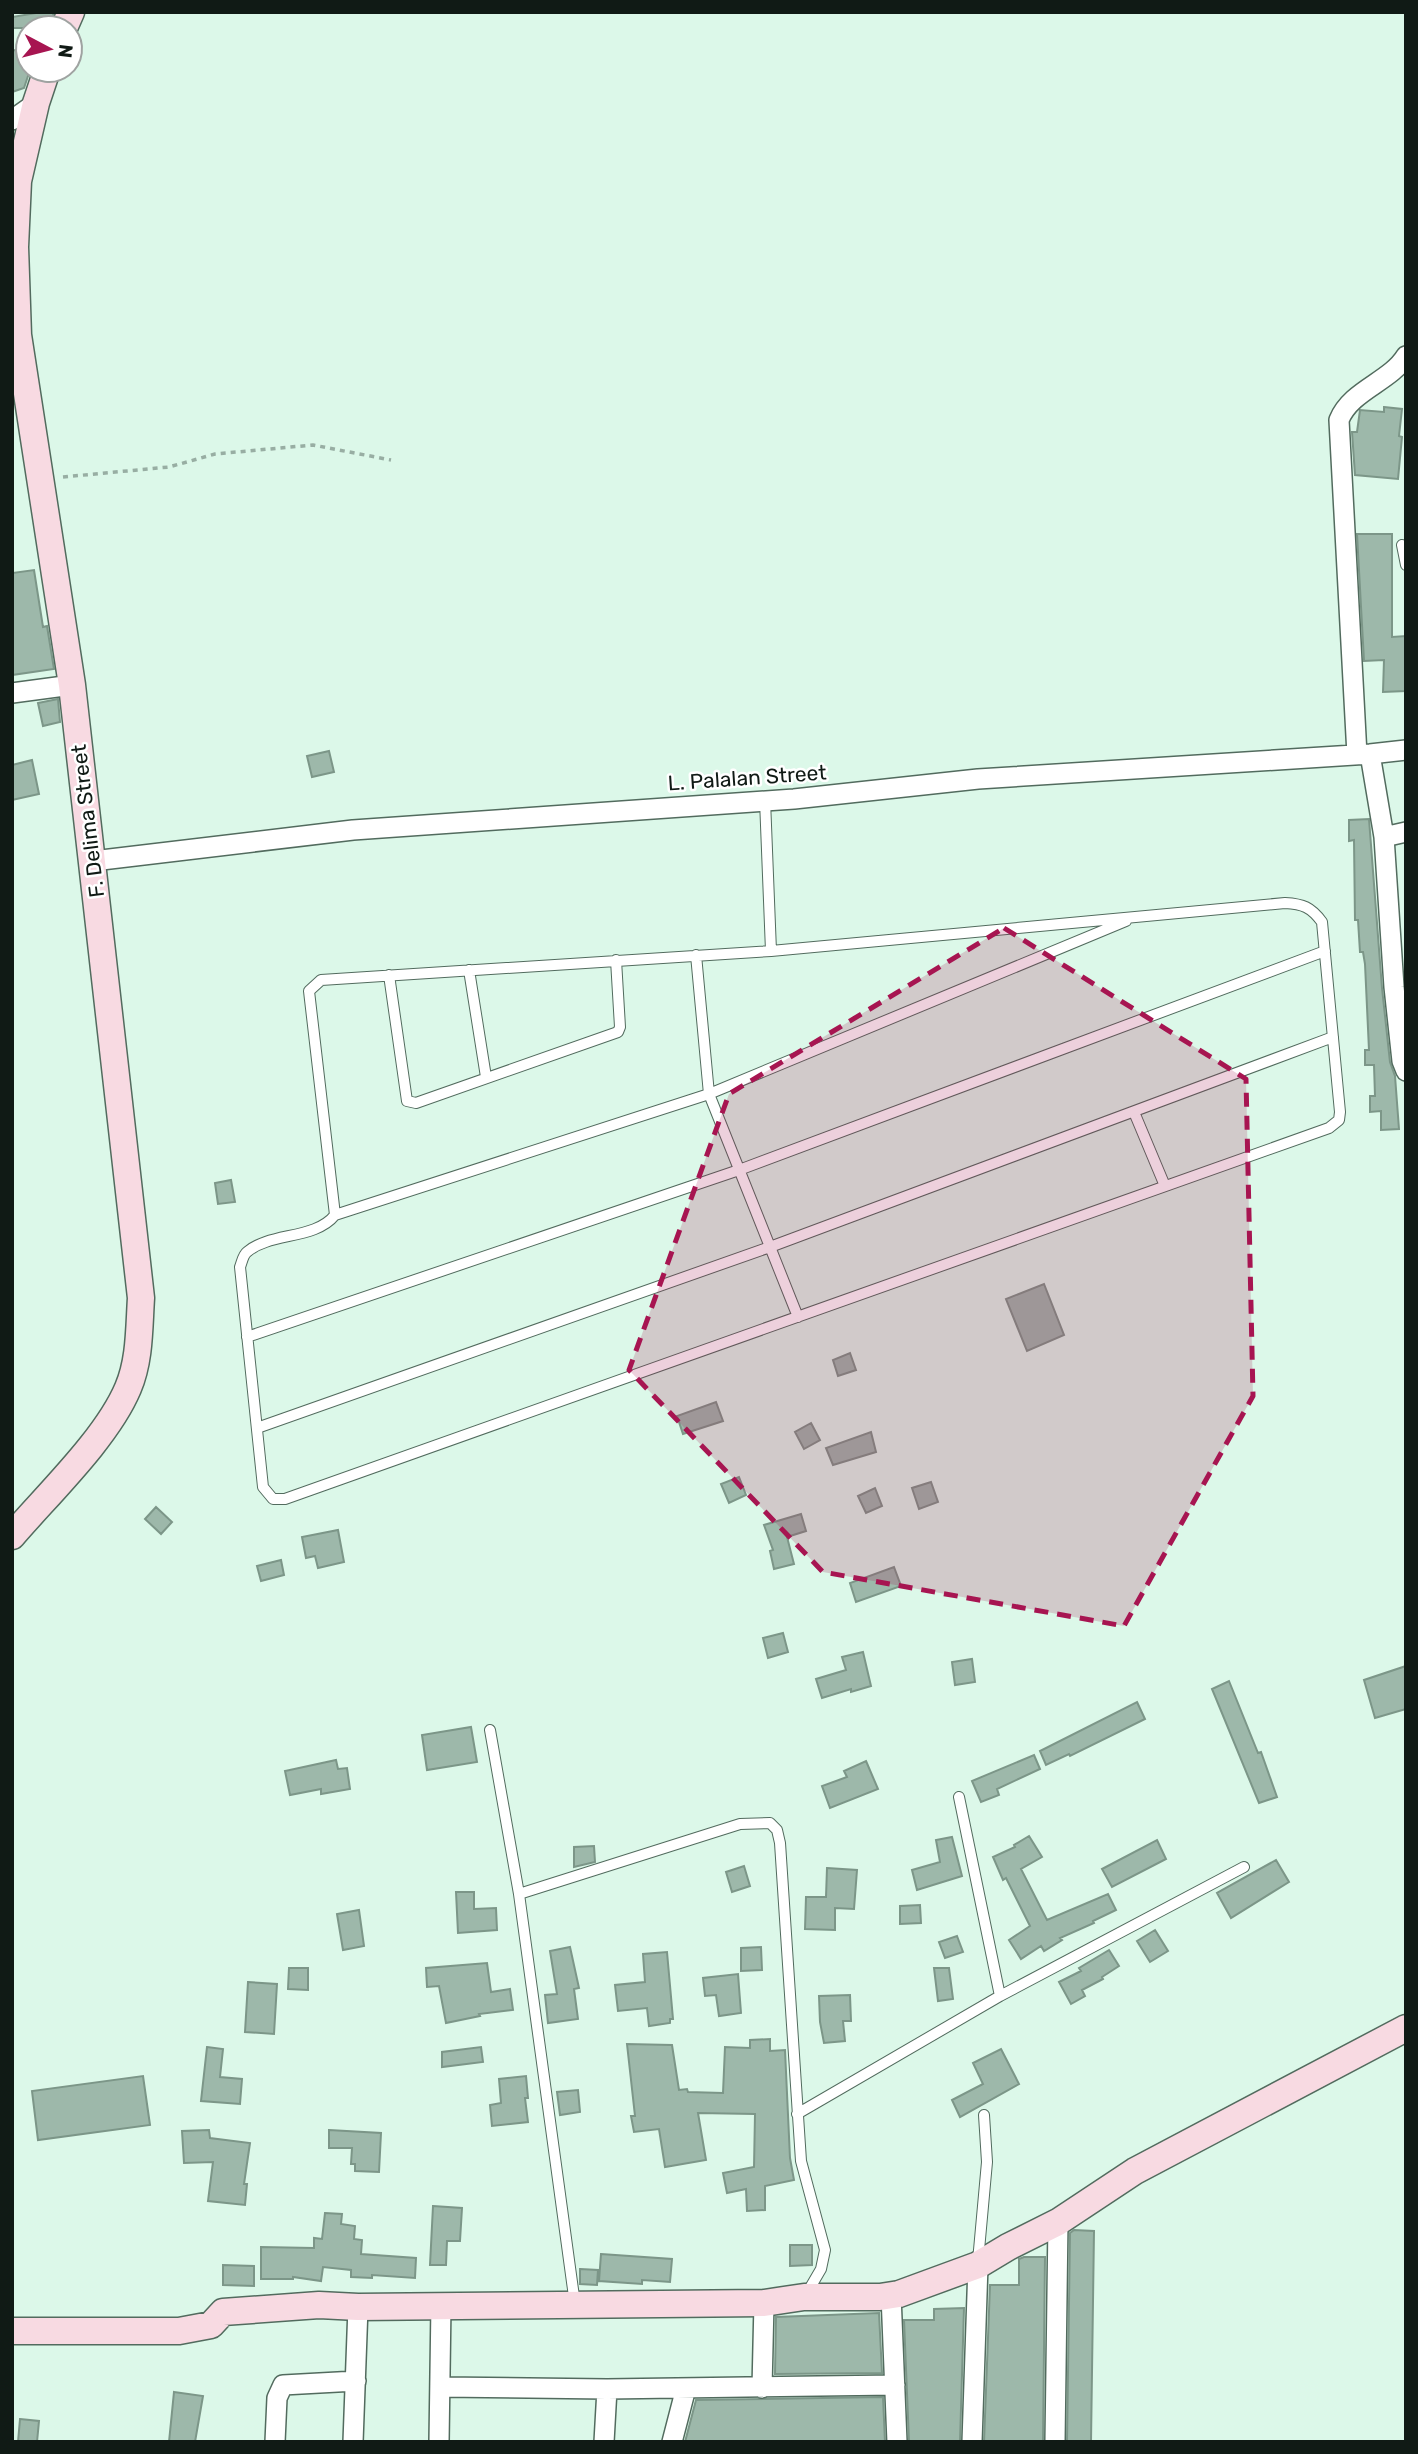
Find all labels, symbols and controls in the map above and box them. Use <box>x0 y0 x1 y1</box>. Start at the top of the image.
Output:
north arrow <box>14 14 84 84</box>
text: N <box>53 43 78 59</box>
street label: F. Delima Street <box>66 743 109 899</box>
street label: L. Palalan Street <box>667 759 827 796</box>

